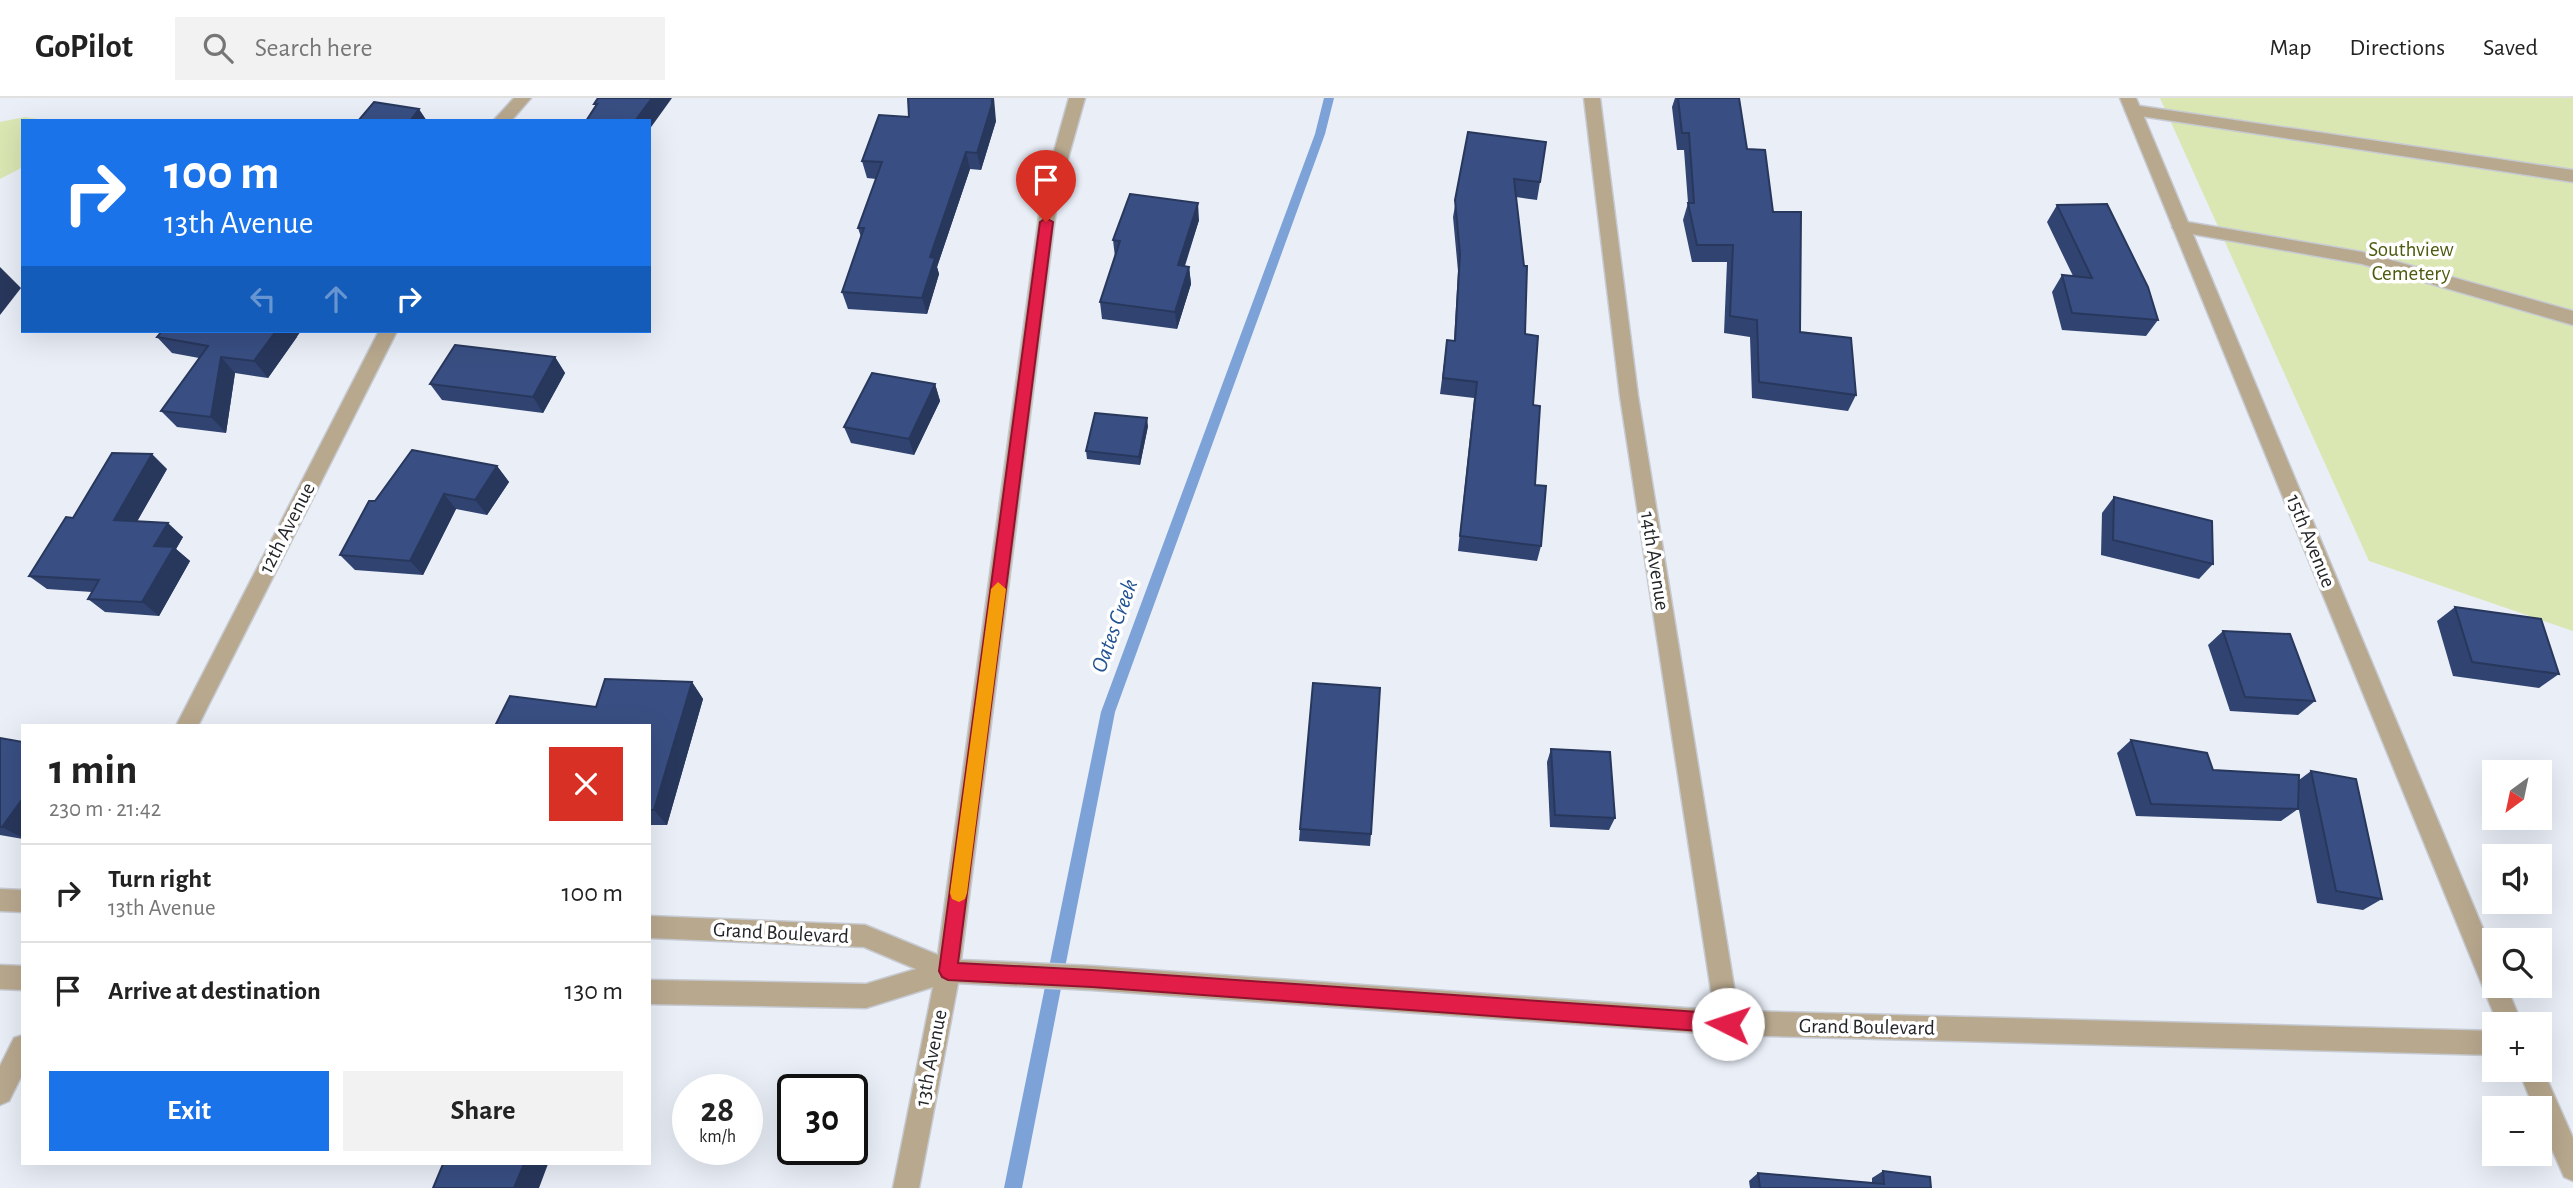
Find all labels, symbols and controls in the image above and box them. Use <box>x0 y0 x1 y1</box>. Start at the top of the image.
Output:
search box <box>175 17 665 80</box>
icon: search <box>199 29 237 67</box>
text: GoPilot <box>35 31 133 64</box>
text: Search here <box>255 35 372 61</box>
text: Map <box>2269 36 2311 60</box>
text: Directions <box>2349 36 2445 60</box>
text: Saved <box>2483 36 2538 60</box>
icon: right <box>49 147 140 238</box>
text: 100 m <box>164 149 280 198</box>
pin <box>1016 150 1076 222</box>
icon: arrive <box>1027 161 1065 199</box>
text: 13th Avenue <box>164 207 314 239</box>
park label: Southview Cemetery <box>2368 239 2454 284</box>
icon: left <box>244 280 282 318</box>
icon: ahead <box>317 280 355 318</box>
icon: right <box>390 280 428 318</box>
street label: 12th Avenue <box>255 479 319 577</box>
street label: 15th Avenue <box>2283 491 2339 591</box>
street label: 14th Avenue <box>1637 510 1673 612</box>
water label: Oates Creek <box>1088 576 1143 676</box>
button: close <box>549 747 623 821</box>
text: 1 min <box>49 749 138 791</box>
north arrow <box>2482 760 2552 830</box>
map controls <box>2482 760 2552 1166</box>
text: 230 m · 21:42 <box>49 798 161 821</box>
button: sound <box>2482 844 2552 914</box>
text: Turn right <box>108 866 211 892</box>
icon: right <box>49 874 87 912</box>
text: 100 m <box>562 880 623 906</box>
text: 13th Avenue <box>108 897 216 920</box>
street label: Grand Boulevard <box>713 919 850 947</box>
button: search <box>2482 928 2552 998</box>
icon: arrive <box>49 972 87 1010</box>
text: Arrive at destination <box>108 978 321 1004</box>
text: 130 m <box>565 978 623 1004</box>
position arrow <box>1691 987 1765 1061</box>
street label: 13th Avenue <box>911 1008 951 1108</box>
button: + <box>2482 1012 2552 1082</box>
street label: Grand Boulevard <box>1799 1015 1935 1039</box>
button: Exit <box>49 1071 329 1151</box>
button: Share <box>343 1071 623 1151</box>
speed limit sign: 30 <box>777 1074 868 1165</box>
text: 28 <box>701 1093 734 1128</box>
button: − <box>2482 1096 2552 1166</box>
text: km/h <box>699 1128 736 1146</box>

